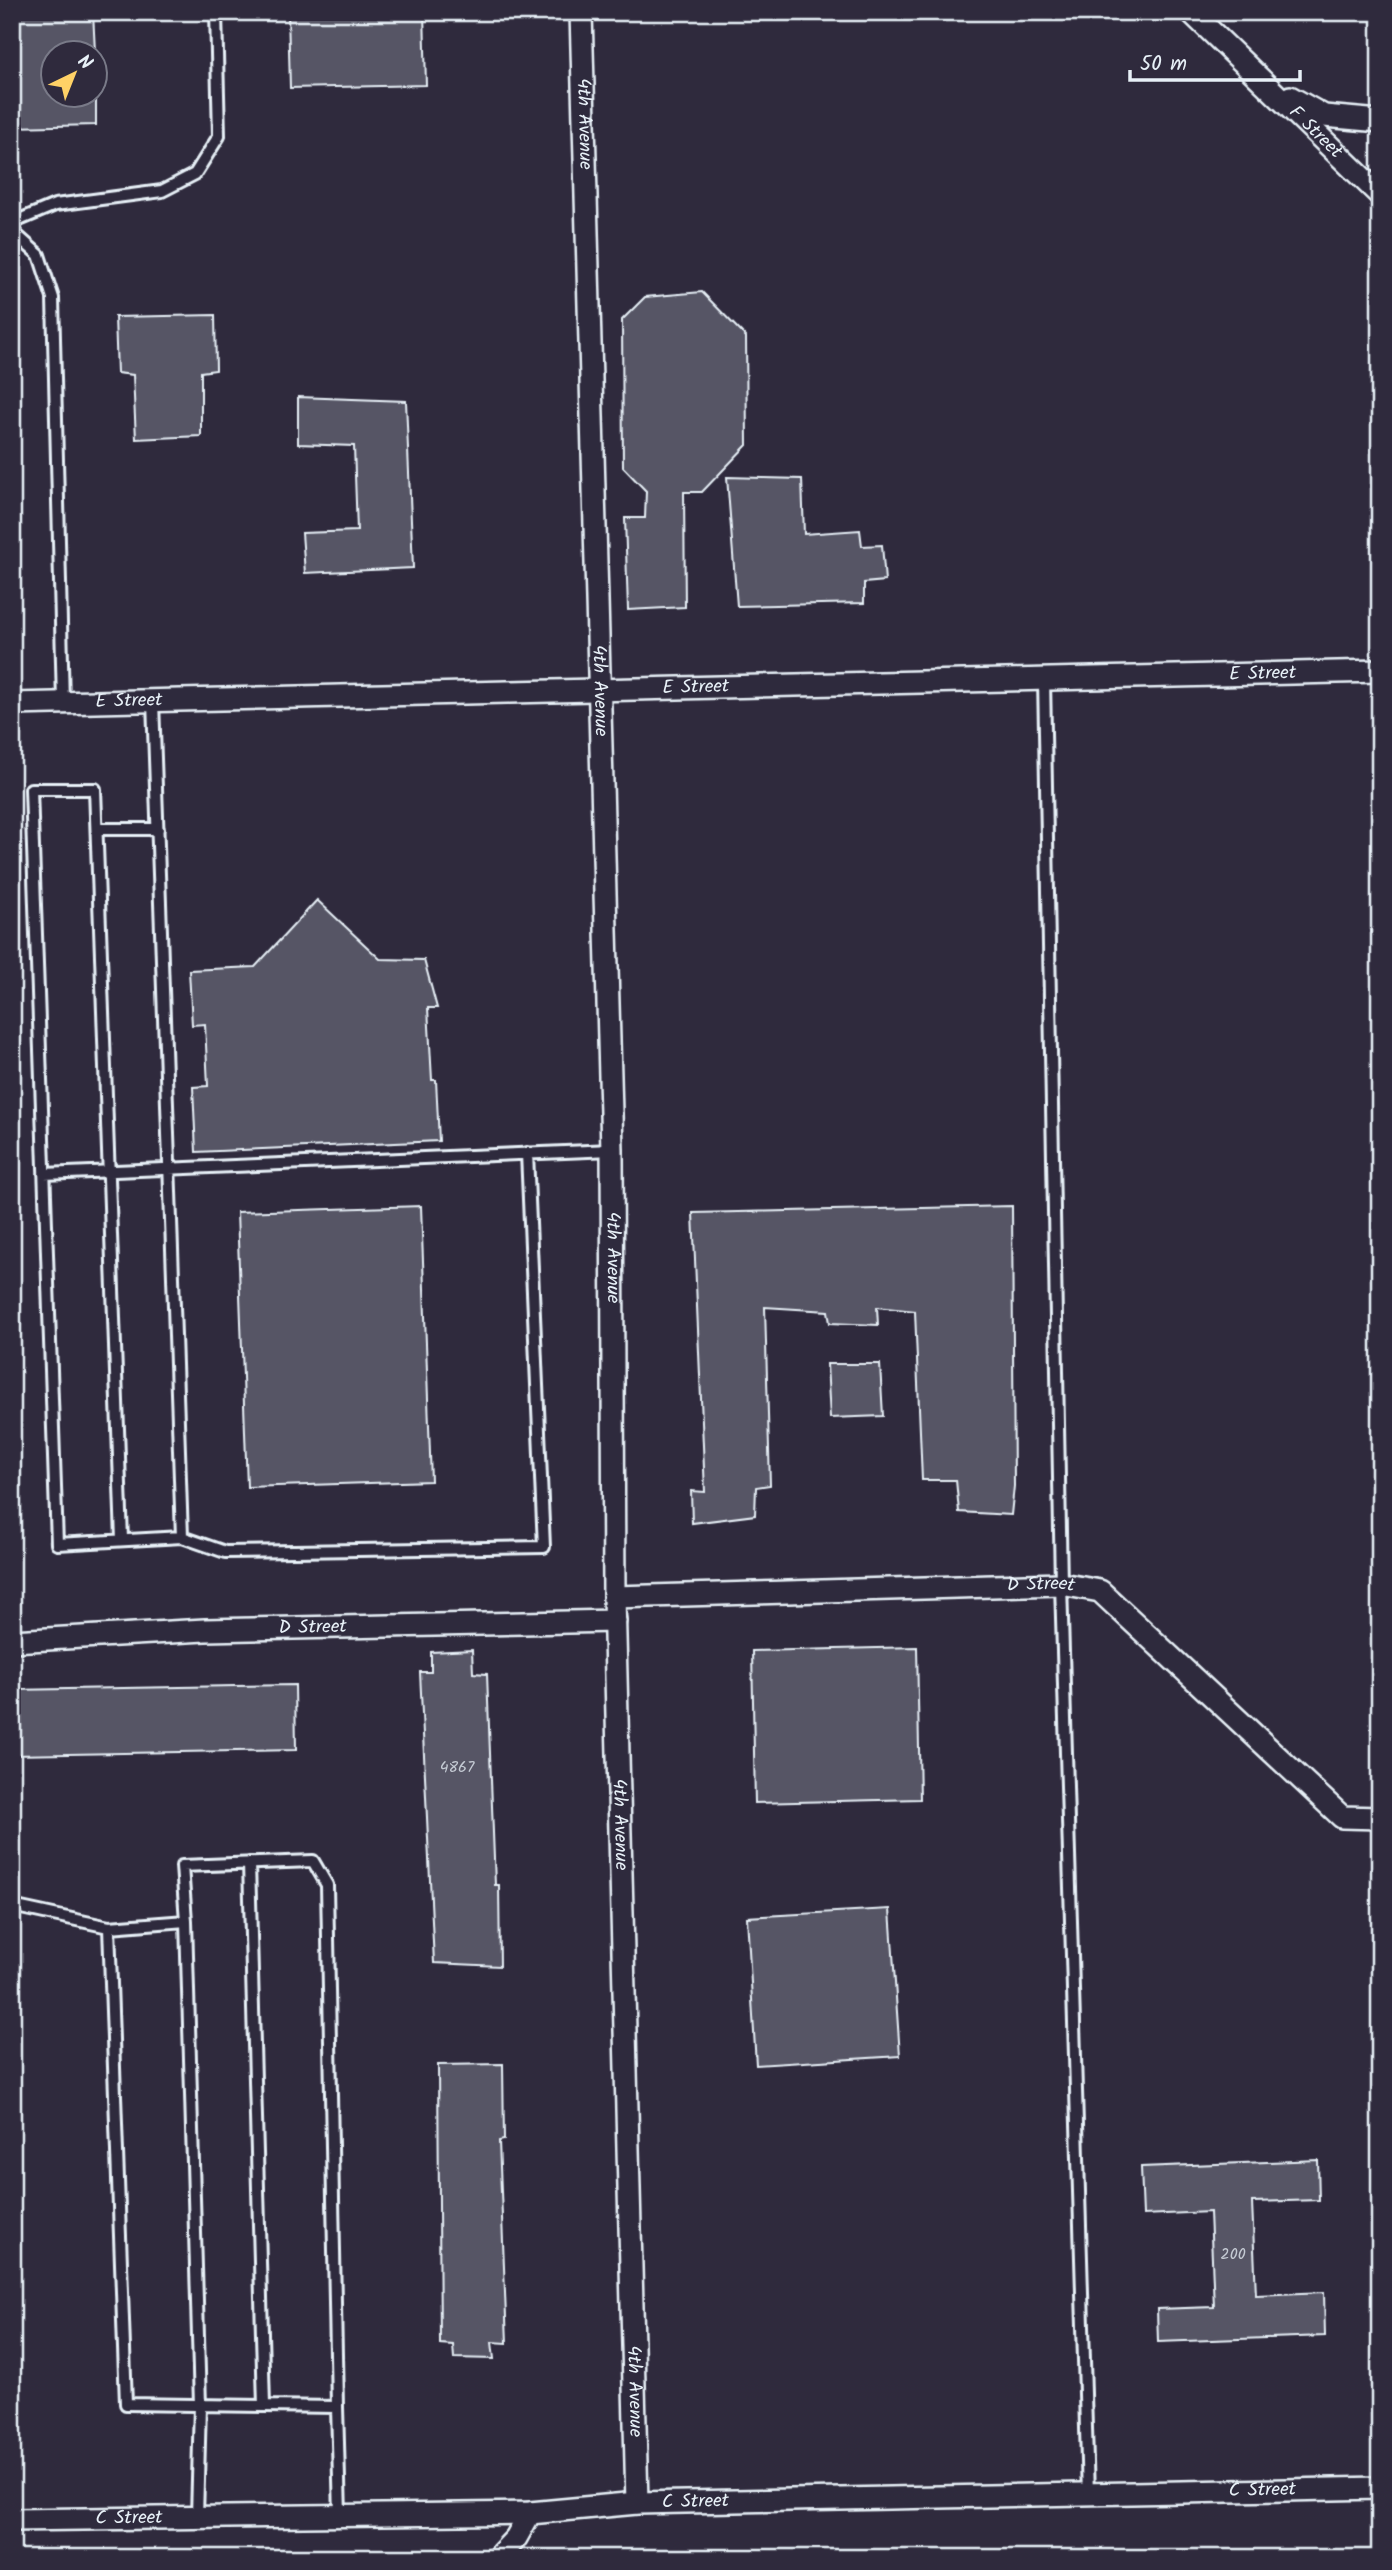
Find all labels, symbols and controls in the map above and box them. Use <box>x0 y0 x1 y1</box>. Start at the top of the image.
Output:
north arrow <box>38 38 108 108</box>
scale bar <box>1130 38 1299 82</box>
text: N <box>70 48 99 78</box>
text: 50 m <box>1140 48 1187 81</box>
street label: 4th Avenue <box>568 78 600 171</box>
street label: F Street <box>1281 99 1350 166</box>
street label: 4th Avenue <box>583 645 616 737</box>
street label: E Street <box>1229 658 1297 690</box>
street label: E Street <box>662 672 730 703</box>
street label: E Street <box>95 685 163 717</box>
street label: 4th Avenue <box>597 1212 628 1304</box>
street label: D Street <box>1006 1569 1078 1601</box>
street label: D Street <box>278 1612 348 1643</box>
house number: 4867 <box>440 1755 475 1780</box>
street label: 4th Avenue <box>604 1778 636 1871</box>
house number: 200 <box>1220 2242 1246 2267</box>
street label: 4th Avenue <box>618 2345 650 2438</box>
street label: C Street <box>1228 2475 1297 2506</box>
street label: C Street <box>662 2486 730 2517</box>
street label: C Street <box>95 2503 163 2534</box>

